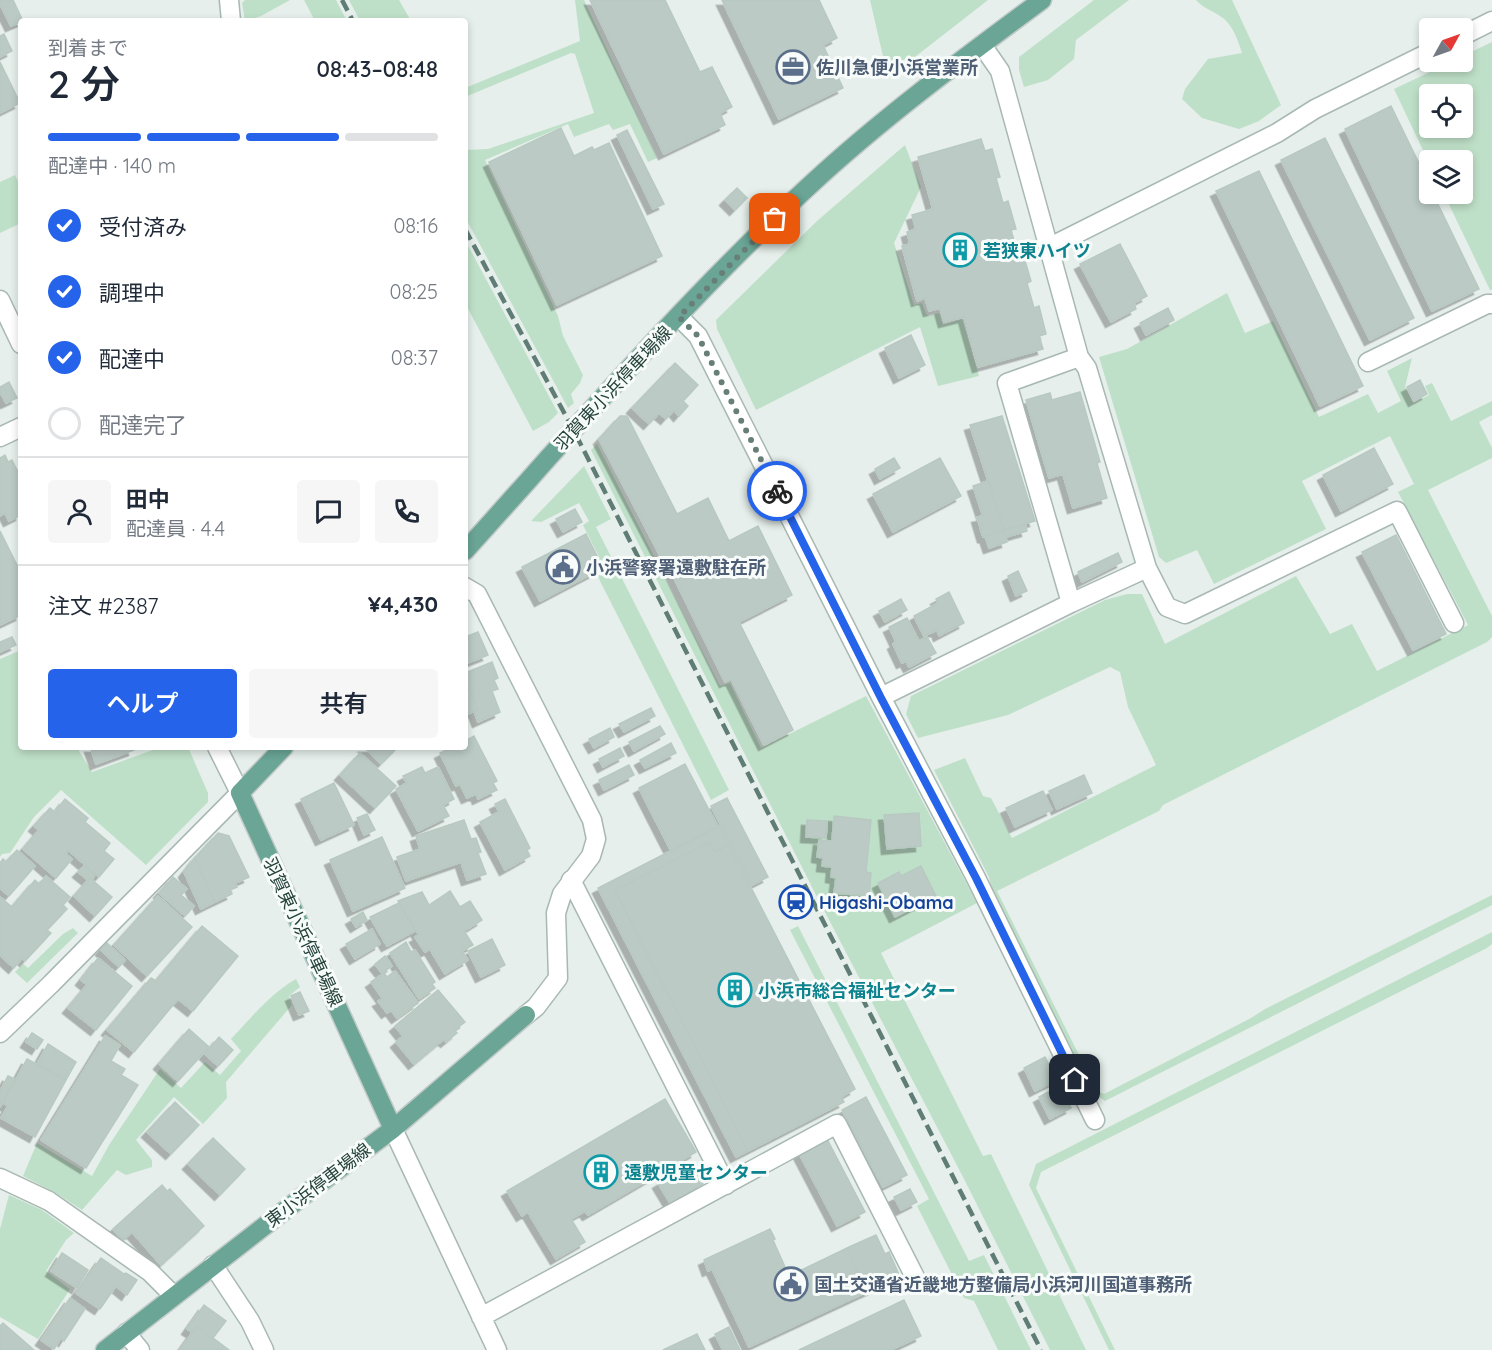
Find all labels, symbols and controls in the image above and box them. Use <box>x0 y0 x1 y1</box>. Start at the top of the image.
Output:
north arrow <box>1419 18 1473 72</box>
map controls <box>1419 18 1473 204</box>
text: 到着まで <box>48 35 128 60</box>
office icon: 佐川急便小浜営業所 <box>775 49 811 85</box>
text: 08:43–08:48 <box>317 55 438 83</box>
place label: 佐川急便小浜営業所 <box>816 56 978 79</box>
text: 2 分 <box>48 59 120 108</box>
button: locate <box>1419 84 1473 138</box>
button: layers <box>1419 150 1473 204</box>
text: 配達中 · 140 m <box>48 153 176 178</box>
pin <box>749 193 800 244</box>
icon: bag <box>758 202 791 235</box>
icon: check <box>48 209 81 242</box>
text: 受付済み <box>99 213 187 241</box>
text: 08:16 <box>393 213 438 238</box>
building icon: 若狭東ハイツ <box>942 232 978 268</box>
place label: 若狭東ハイツ <box>983 239 1091 262</box>
icon: check <box>48 275 81 308</box>
text: 調理中 <box>99 279 165 307</box>
text: 08:25 <box>390 279 438 304</box>
street label: 羽賀東小浜停車場線 <box>549 321 677 455</box>
icon: check <box>48 341 81 374</box>
text: 配達中 <box>99 345 165 373</box>
text: 08:37 <box>391 345 438 370</box>
text: 配達完了 <box>99 411 187 439</box>
courier <box>747 461 807 521</box>
icon: bike <box>761 475 794 508</box>
button: person <box>48 480 111 543</box>
button: chat <box>297 480 360 543</box>
button: phone <box>375 480 438 543</box>
text: 田中 <box>126 485 170 513</box>
text: 配達員 · 4.4 <box>126 516 225 541</box>
public building icon: 小浜警察署遠敷駐在所 <box>545 549 581 585</box>
place label: 小浜警察署遠敷駐在所 <box>586 556 766 579</box>
text: ¥4,430 <box>368 590 438 618</box>
text: 注文 #2387 <box>48 592 159 620</box>
button: ヘルプ <box>48 669 237 738</box>
button: 共有 <box>249 669 438 738</box>
street label: 羽賀東小浜停車場線 <box>258 854 348 1010</box>
station icon: Higashi-Obama <box>778 884 814 920</box>
place label: Higashi-Obama <box>819 891 954 914</box>
building icon: 小浜市総合福祉センター <box>717 972 753 1008</box>
place label: 小浜市総合福祉センター <box>758 979 956 1002</box>
pin <box>1049 1054 1100 1105</box>
icon: home <box>1058 1063 1091 1096</box>
street label: 東小浜停車場線 <box>261 1138 375 1232</box>
building icon: 遠敷児童センター <box>583 1154 619 1190</box>
place label: 遠敷児童センター <box>624 1161 768 1184</box>
public building icon: 国土交通省近畿地方整備局小浜河川国道事務所 <box>773 1266 809 1302</box>
place label: 国土交通省近畿地方整備局小浜河川国道事務所 <box>814 1273 1192 1296</box>

